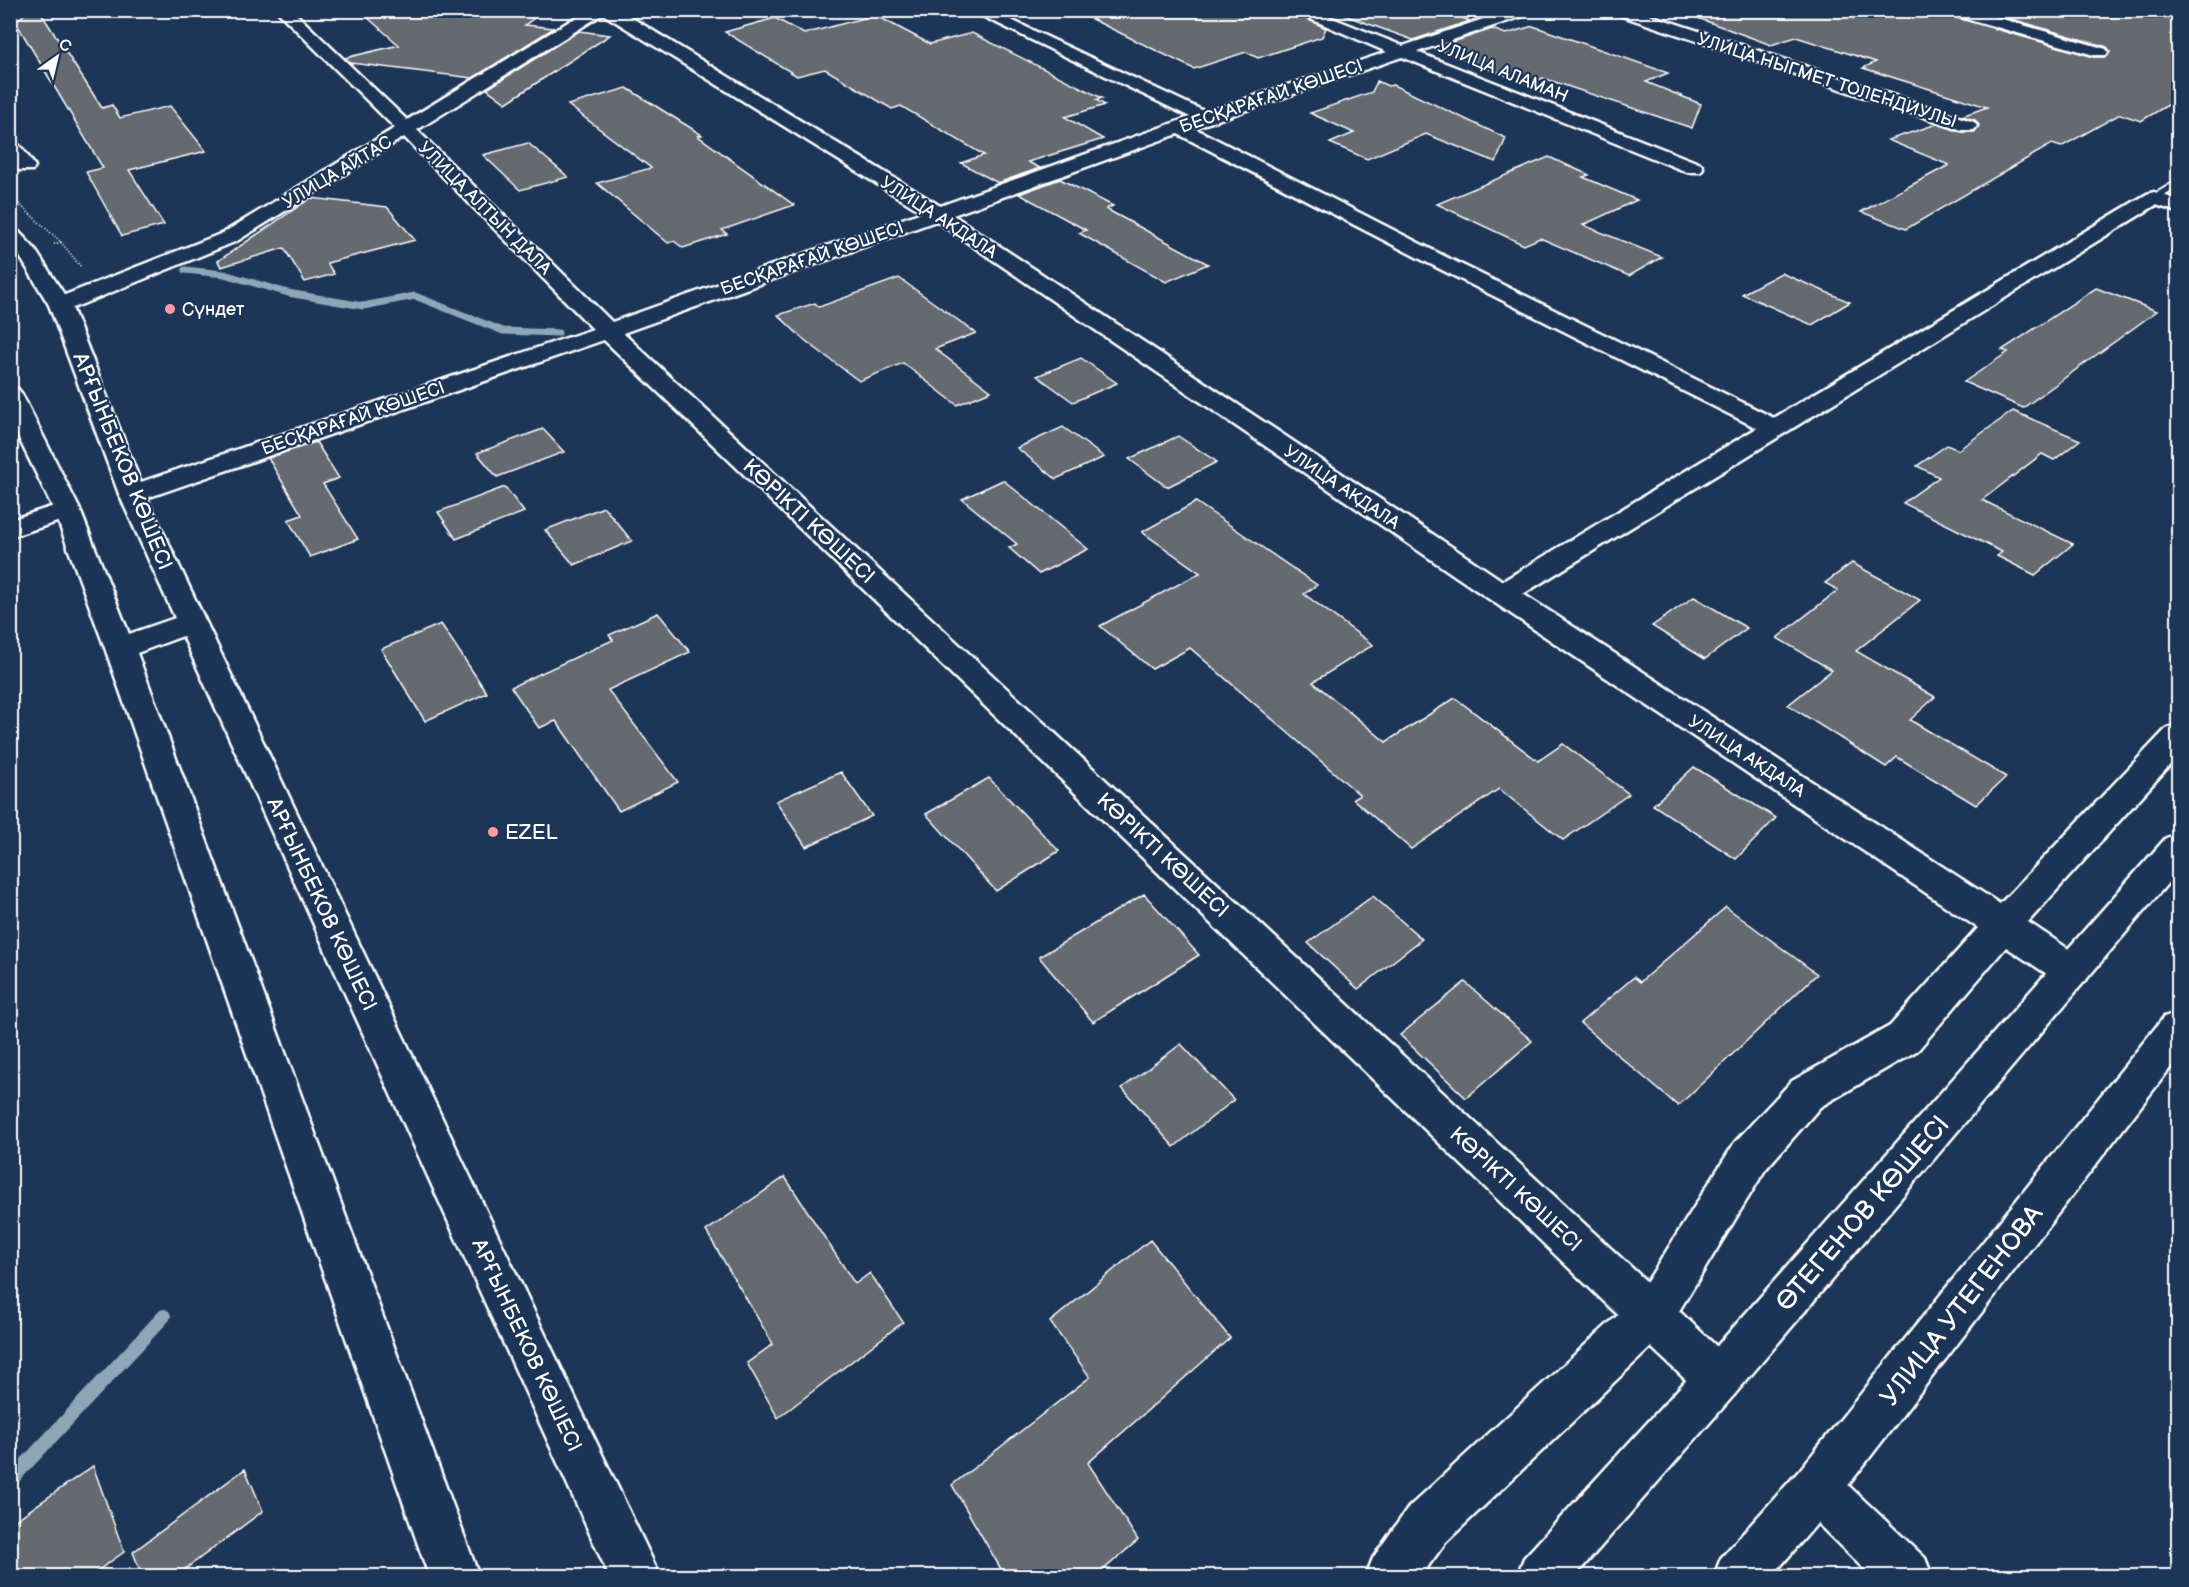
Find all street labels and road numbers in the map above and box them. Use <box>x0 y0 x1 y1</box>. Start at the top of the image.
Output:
street label: УЛИЦА НЫГМЕТ ТОЛЕНДИУЛЫ <box>1694 28 1959 132</box>
street label: УЛИЦА АЛАМАН <box>1435 36 1571 107</box>
street label: БЕСҚАРАҒАЙ КӨШЕСІ <box>1177 55 1366 138</box>
street label: УЛИЦА АЙТАС <box>279 132 396 213</box>
street label: УЛИЦА АЛТЫН ДАЛА <box>414 138 556 279</box>
street label: УЛИЦА АКДАЛА <box>877 172 1001 263</box>
street label: БЕСҚАРАҒАЙ КӨШЕСІ <box>718 217 907 300</box>
street label: АРҒЫНБЕКОВ КӨШЕСІ <box>67 348 178 573</box>
street label: БЕСҚАРАҒАЙ КӨШЕСІ <box>259 377 448 460</box>
street label: УЛИЦА АКДАЛА <box>1280 441 1403 534</box>
street label: КӨРІКТІ КӨШЕСІ <box>737 454 880 589</box>
street label: УЛИЦА АКДАЛА <box>1685 711 1809 802</box>
street label: КӨРІКТІ КӨШЕСІ <box>1091 788 1234 923</box>
street label: АРҒЫНБЕКОВ КӨШЕСІ <box>261 793 382 1015</box>
street label: ӨТЕГЕНОВ КӨШЕСІ <box>1770 1110 1956 1318</box>
street label: КӨРІКТІ КӨШЕСІ <box>1444 1122 1587 1257</box>
street label: УЛИЦА УТЕГЕНОВА <box>1874 1199 2050 1412</box>
street label: АРҒЫНБЕКОВ КӨШЕСІ <box>466 1234 587 1456</box>

